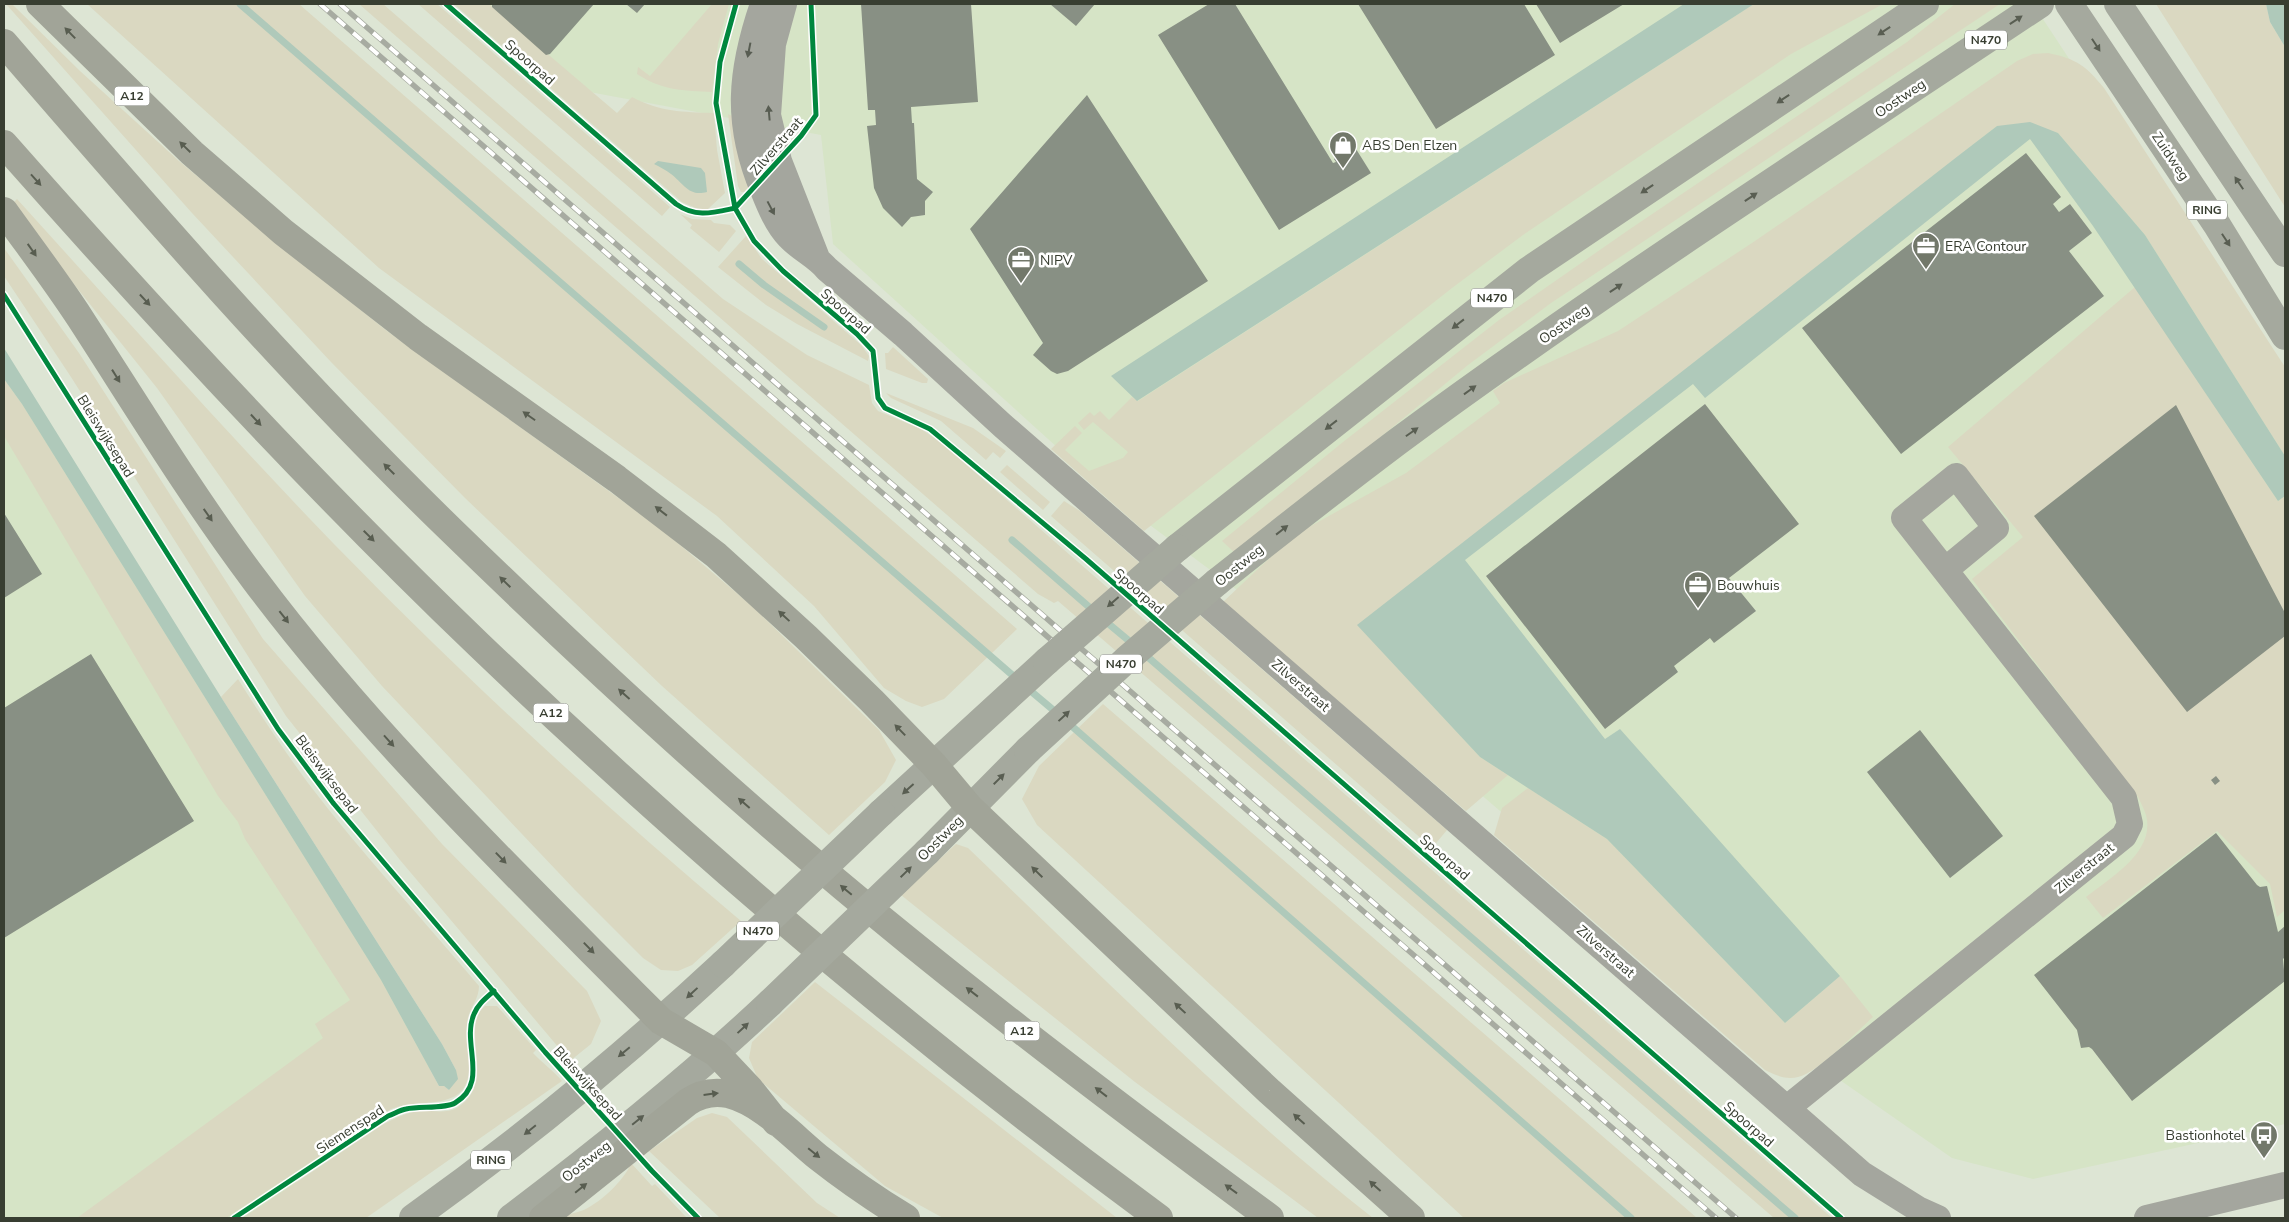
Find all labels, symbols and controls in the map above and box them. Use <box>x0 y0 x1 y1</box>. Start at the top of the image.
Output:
one-way arrow <box>2009 16 2022 25</box>
one-way arrow <box>1877 26 1891 36</box>
one-way arrow <box>64 28 76 40</box>
road number: N470 <box>1965 30 2007 50</box>
street label: Spoorpad <box>500 35 559 90</box>
one-way arrow <box>2091 38 2101 51</box>
one-way arrow <box>745 43 753 58</box>
street label: Oostweg <box>1871 74 1929 122</box>
road number: A12 <box>114 86 150 105</box>
one-way arrow <box>1776 94 1789 104</box>
one-way arrow <box>765 105 773 121</box>
street label: Zilverstraat <box>746 113 807 179</box>
street label: Zuidweg <box>2147 128 2194 184</box>
shop icon: ABS Den Elzen <box>1328 130 1358 169</box>
place label: ABS Den Elzen <box>1362 136 1457 155</box>
one-way arrow <box>180 141 192 153</box>
one-way arrow <box>30 174 42 186</box>
one-way arrow <box>2234 176 2244 190</box>
one-way arrow <box>1641 184 1654 194</box>
one-way arrow <box>1744 192 1758 202</box>
one-way arrow <box>767 200 775 215</box>
road number: RING <box>2187 200 2227 220</box>
office icon: ERA Contour <box>1911 231 1941 270</box>
one-way arrow <box>2221 233 2231 246</box>
place label: ERA Contour <box>1945 237 2026 256</box>
one-way arrow <box>27 243 37 257</box>
office icon: NIPV <box>1006 245 1036 284</box>
place label: NIPV <box>1040 251 1073 270</box>
one-way arrow <box>1610 283 1623 293</box>
street label: Spoorpad <box>816 284 875 339</box>
road number: N470 <box>1471 288 1513 308</box>
one-way arrow <box>139 294 151 306</box>
street label: Oostweg <box>1535 300 1593 349</box>
one-way arrow <box>1452 319 1465 330</box>
one-way arrow <box>112 370 121 383</box>
one-way arrow <box>1463 385 1477 395</box>
street label: Bleiswijksepad <box>73 391 139 481</box>
one-way arrow <box>522 411 535 421</box>
one-way arrow <box>250 414 262 426</box>
one-way arrow <box>1325 420 1338 431</box>
one-way arrow <box>1405 427 1419 437</box>
one-way arrow <box>384 463 396 475</box>
one-way arrow <box>655 505 668 516</box>
one-way arrow <box>203 509 213 522</box>
one-way arrow <box>1276 524 1289 535</box>
one-way arrow <box>363 530 375 542</box>
street label: Oostweg <box>1211 540 1268 591</box>
street label: Spoorpad <box>1109 564 1168 619</box>
office icon: Bouwhuis <box>1683 570 1713 609</box>
one-way arrow <box>500 576 512 588</box>
place label: Bouwhuis <box>1717 576 1780 595</box>
one-way arrow <box>1108 596 1120 608</box>
one-way arrow <box>278 610 289 623</box>
one-way arrow <box>778 610 790 622</box>
road number: N470 <box>1100 654 1142 674</box>
street label: Zilverstraat <box>1268 655 1334 716</box>
one-way arrow <box>617 688 630 699</box>
road number: A12 <box>534 704 568 722</box>
one-way arrow <box>1057 711 1070 722</box>
one-way arrow <box>894 724 906 736</box>
street label: Bleiswijksepad <box>291 731 362 818</box>
one-way arrow <box>383 734 395 746</box>
one-way arrow <box>993 773 1005 785</box>
one-way arrow <box>902 783 914 795</box>
one-way arrow <box>738 797 751 808</box>
street label: Oostweg <box>913 811 967 865</box>
street label: Spoorpad <box>1415 830 1474 885</box>
street label: Zilverstraat <box>2051 839 2118 898</box>
one-way arrow <box>495 852 507 864</box>
one-way arrow <box>900 866 912 878</box>
one-way arrow <box>1032 866 1044 878</box>
one-way arrow <box>840 884 853 895</box>
road number: N470 <box>737 921 779 940</box>
street label: Zilverstraat <box>1573 921 1639 982</box>
one-way arrow <box>583 942 595 954</box>
one-way arrow <box>686 987 699 998</box>
one-way arrow <box>966 987 979 997</box>
one-way arrow <box>1175 1002 1187 1014</box>
road number: A12 <box>1004 1021 1040 1040</box>
one-way arrow <box>736 1022 748 1034</box>
street label: Bleiswijksepad <box>549 1042 626 1125</box>
one-way arrow <box>618 1047 631 1058</box>
one-way arrow <box>1095 1086 1108 1097</box>
one-way arrow <box>704 1090 720 1098</box>
street label: Spoorpad <box>1719 1097 1778 1152</box>
street label: Siemenspad <box>313 1100 388 1158</box>
one-way arrow <box>1293 1113 1306 1124</box>
one-way arrow <box>631 1115 644 1126</box>
bus stop icon: Bastionhotel <box>2249 1120 2279 1159</box>
one-way arrow <box>523 1124 536 1135</box>
place label: Bastionhotel <box>2165 1126 2246 1145</box>
street label: Oostweg <box>558 1136 615 1187</box>
one-way arrow <box>807 1148 820 1159</box>
road number: RING <box>471 1150 511 1170</box>
one-way arrow <box>1369 1180 1381 1192</box>
one-way arrow <box>574 1183 587 1194</box>
one-way arrow <box>1224 1184 1238 1194</box>

